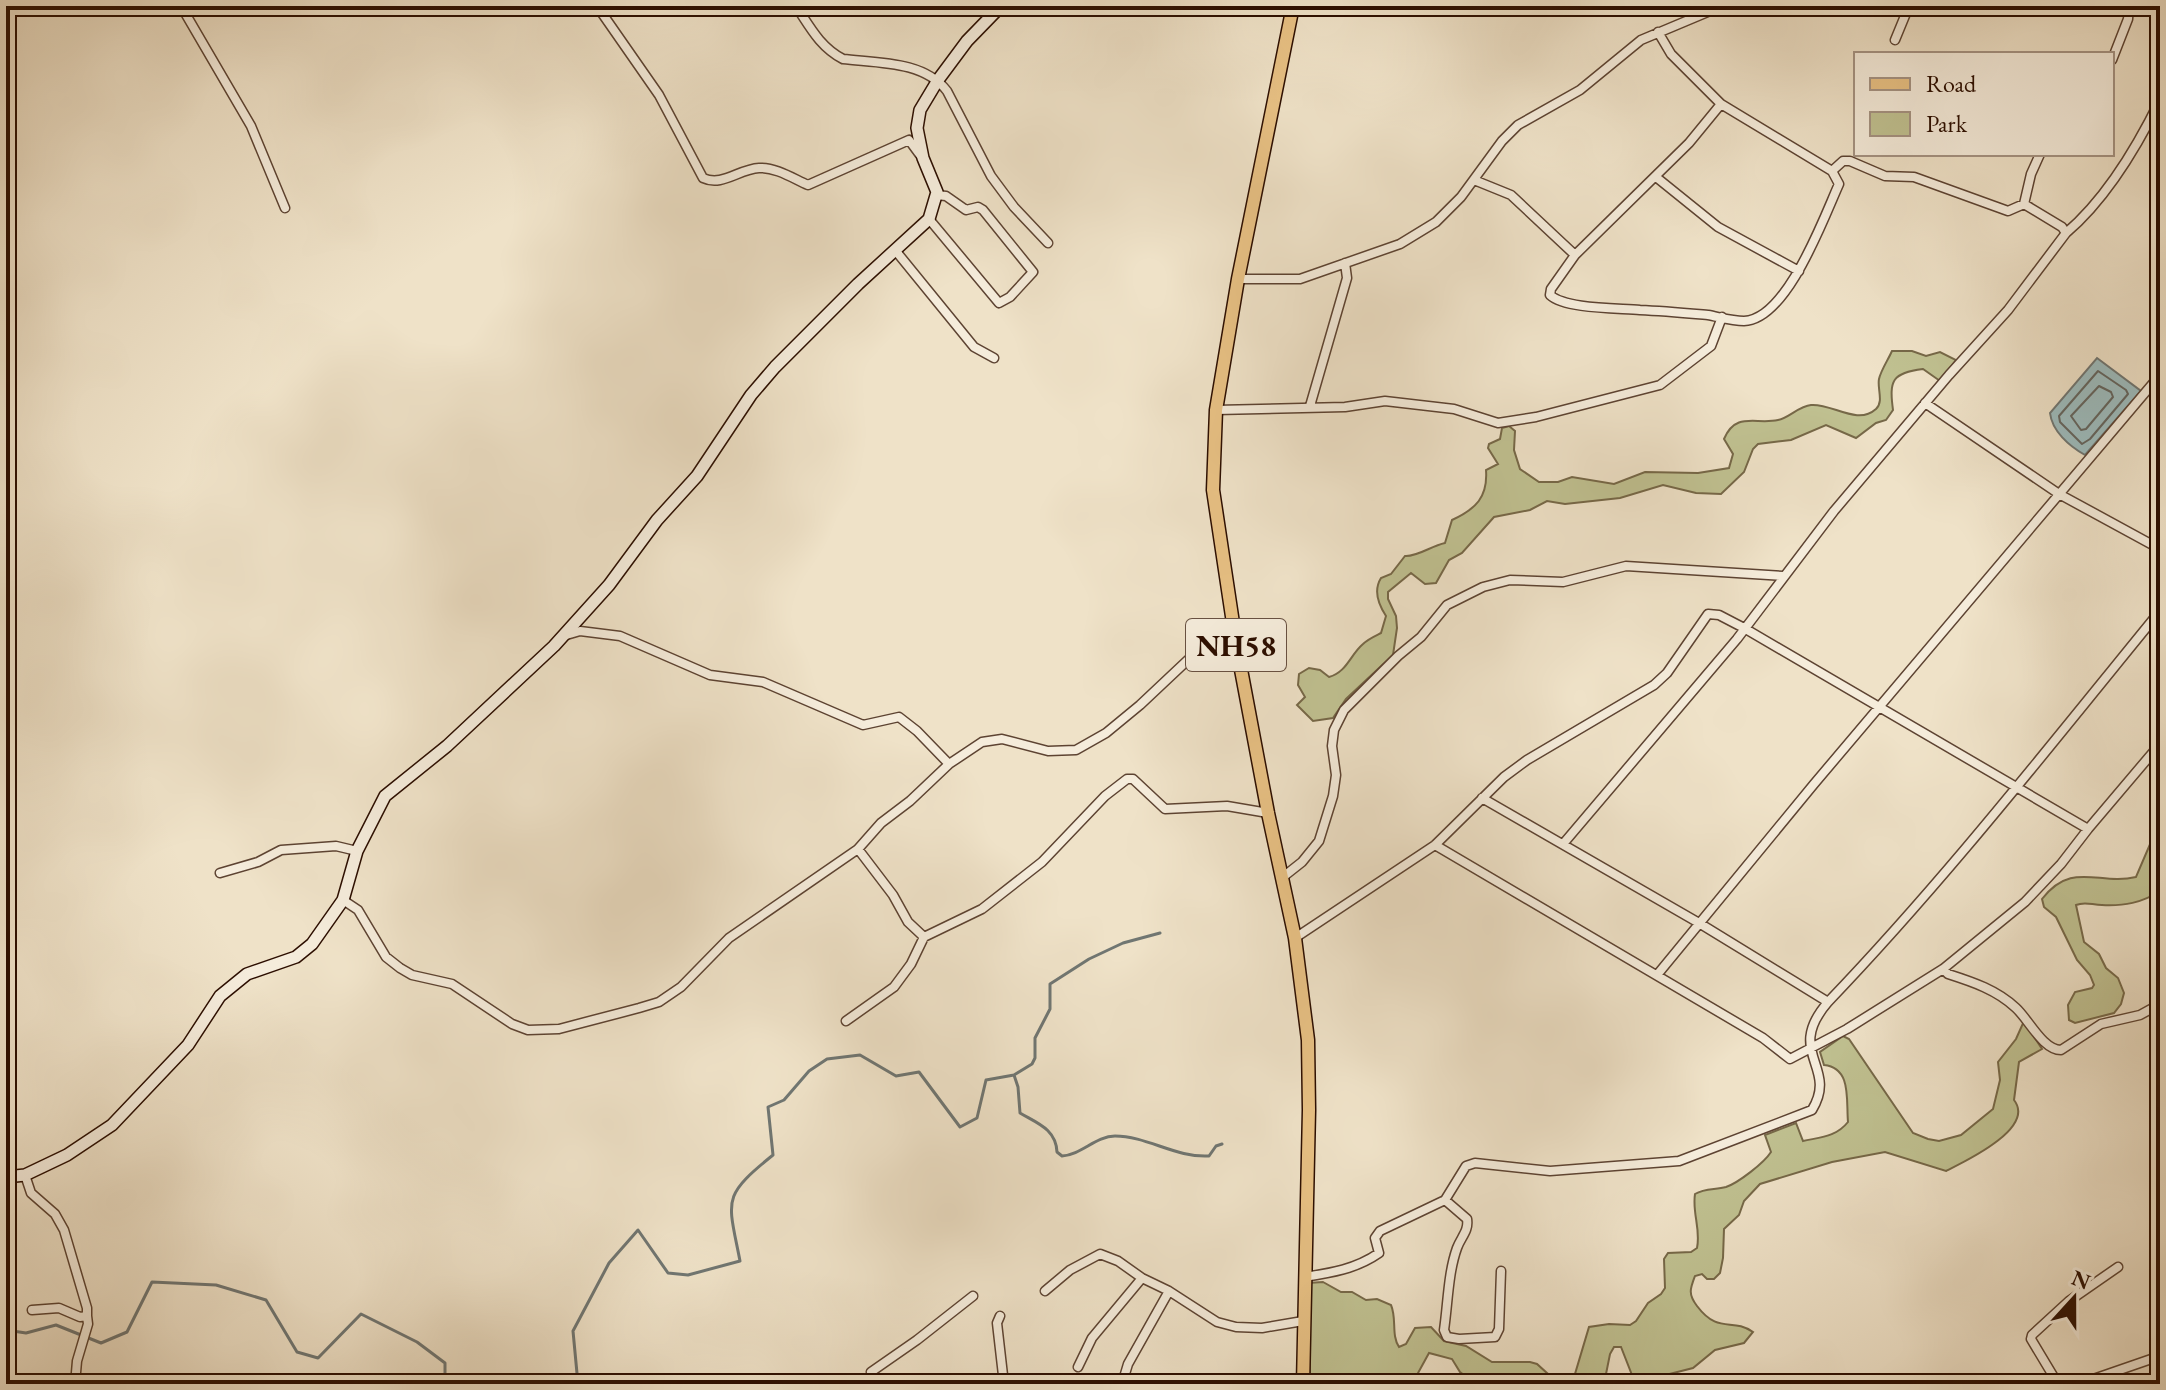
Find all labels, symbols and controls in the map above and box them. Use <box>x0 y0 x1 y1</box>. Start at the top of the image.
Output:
legend <box>1854 52 2114 156</box>
text: Road <box>1926 68 1977 99</box>
text: Park <box>1926 108 1968 139</box>
road number: NH58 <box>1186 619 1286 671</box>
north arrow <box>2034 1258 2114 1338</box>
text: N <box>2067 1263 2095 1297</box>

